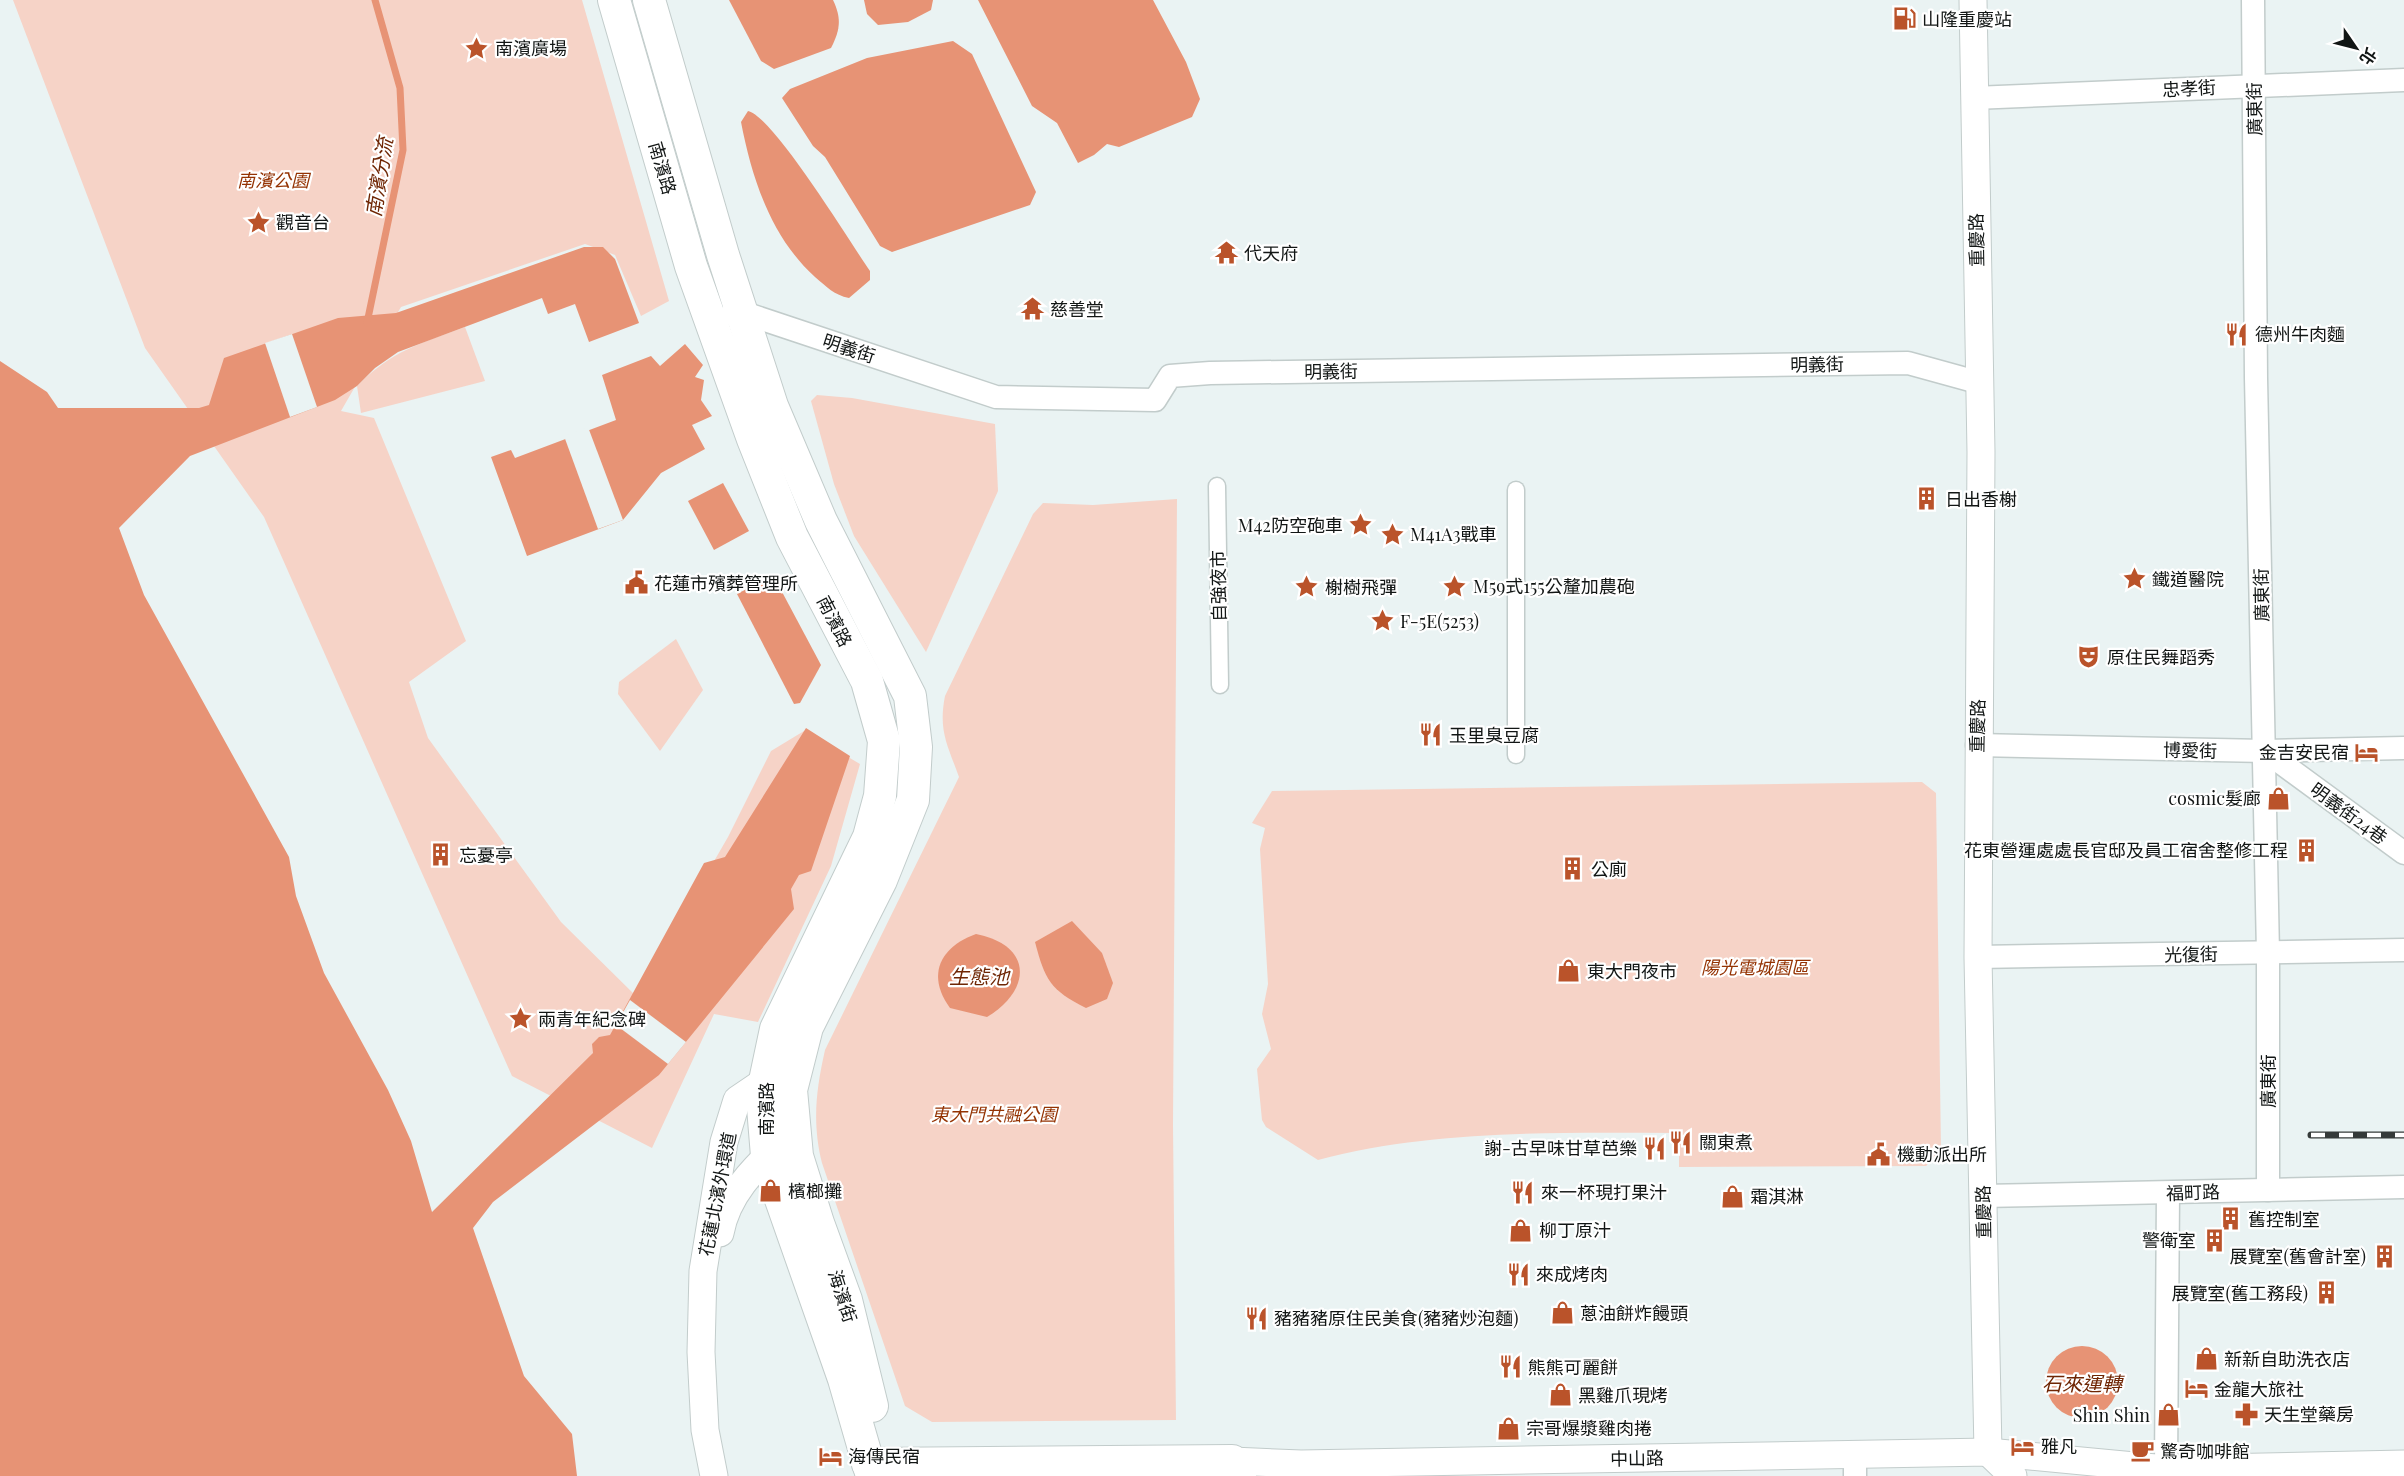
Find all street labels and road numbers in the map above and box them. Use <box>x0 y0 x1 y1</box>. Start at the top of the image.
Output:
street label: 忠孝街 <box>2161 75 2217 101</box>
street label: 廣東街 <box>2242 82 2266 136</box>
street label: 南濱路 <box>644 139 682 197</box>
street label: 重慶路 <box>1964 213 1988 267</box>
street label: 明義街 <box>820 328 878 368</box>
street label: 明義街 <box>1790 352 1844 376</box>
street label: 明義街 <box>1304 359 1358 383</box>
street label: 自強夜市 <box>1205 550 1231 622</box>
street label: 廣東街 <box>2249 568 2273 622</box>
street label: 南濱路 <box>812 591 858 651</box>
street label: 重慶路 <box>1965 699 1989 753</box>
street label: 博愛街 <box>2163 738 2217 762</box>
street label: 明義街24巷 <box>2306 777 2392 849</box>
street label: 光復街 <box>2164 942 2218 966</box>
street label: 廣東街 <box>2256 1054 2280 1108</box>
street label: 南濱路 <box>754 1082 778 1136</box>
street label: 花蓮北濱外環道 <box>693 1130 741 1258</box>
street label: 福町路 <box>2166 1179 2220 1205</box>
street label: 重慶路 <box>1971 1185 1995 1239</box>
street label: 海濱街 <box>823 1267 863 1325</box>
street label: 中山路 <box>1610 1446 1664 1470</box>

